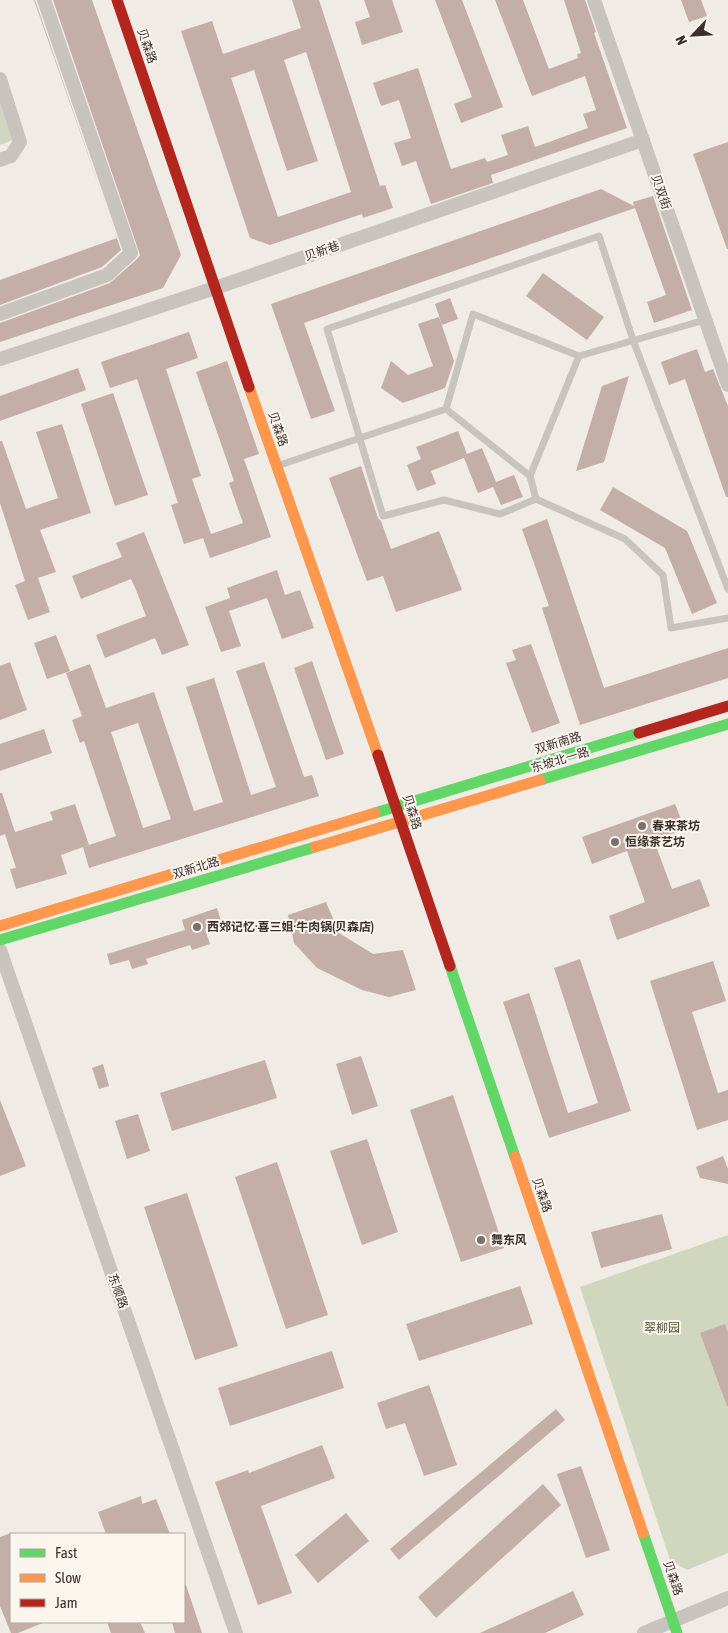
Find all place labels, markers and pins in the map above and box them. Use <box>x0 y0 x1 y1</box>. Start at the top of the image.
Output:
place label: 春来茶坊 <box>652 819 700 833</box>
marker: 春来茶坊 <box>636 820 648 832</box>
place label: 恒缘茶艺坊 <box>625 835 685 849</box>
marker: 恒缘茶艺坊 <box>609 836 621 848</box>
place label: 西郊记忆·喜三姐·牛肉锅(贝森店) <box>207 920 374 934</box>
marker: 西郊记忆·喜三姐·牛肉锅(贝森店) <box>191 921 203 933</box>
place label: 舞东风 <box>491 1233 527 1247</box>
marker: 舞东风 <box>475 1234 487 1246</box>

